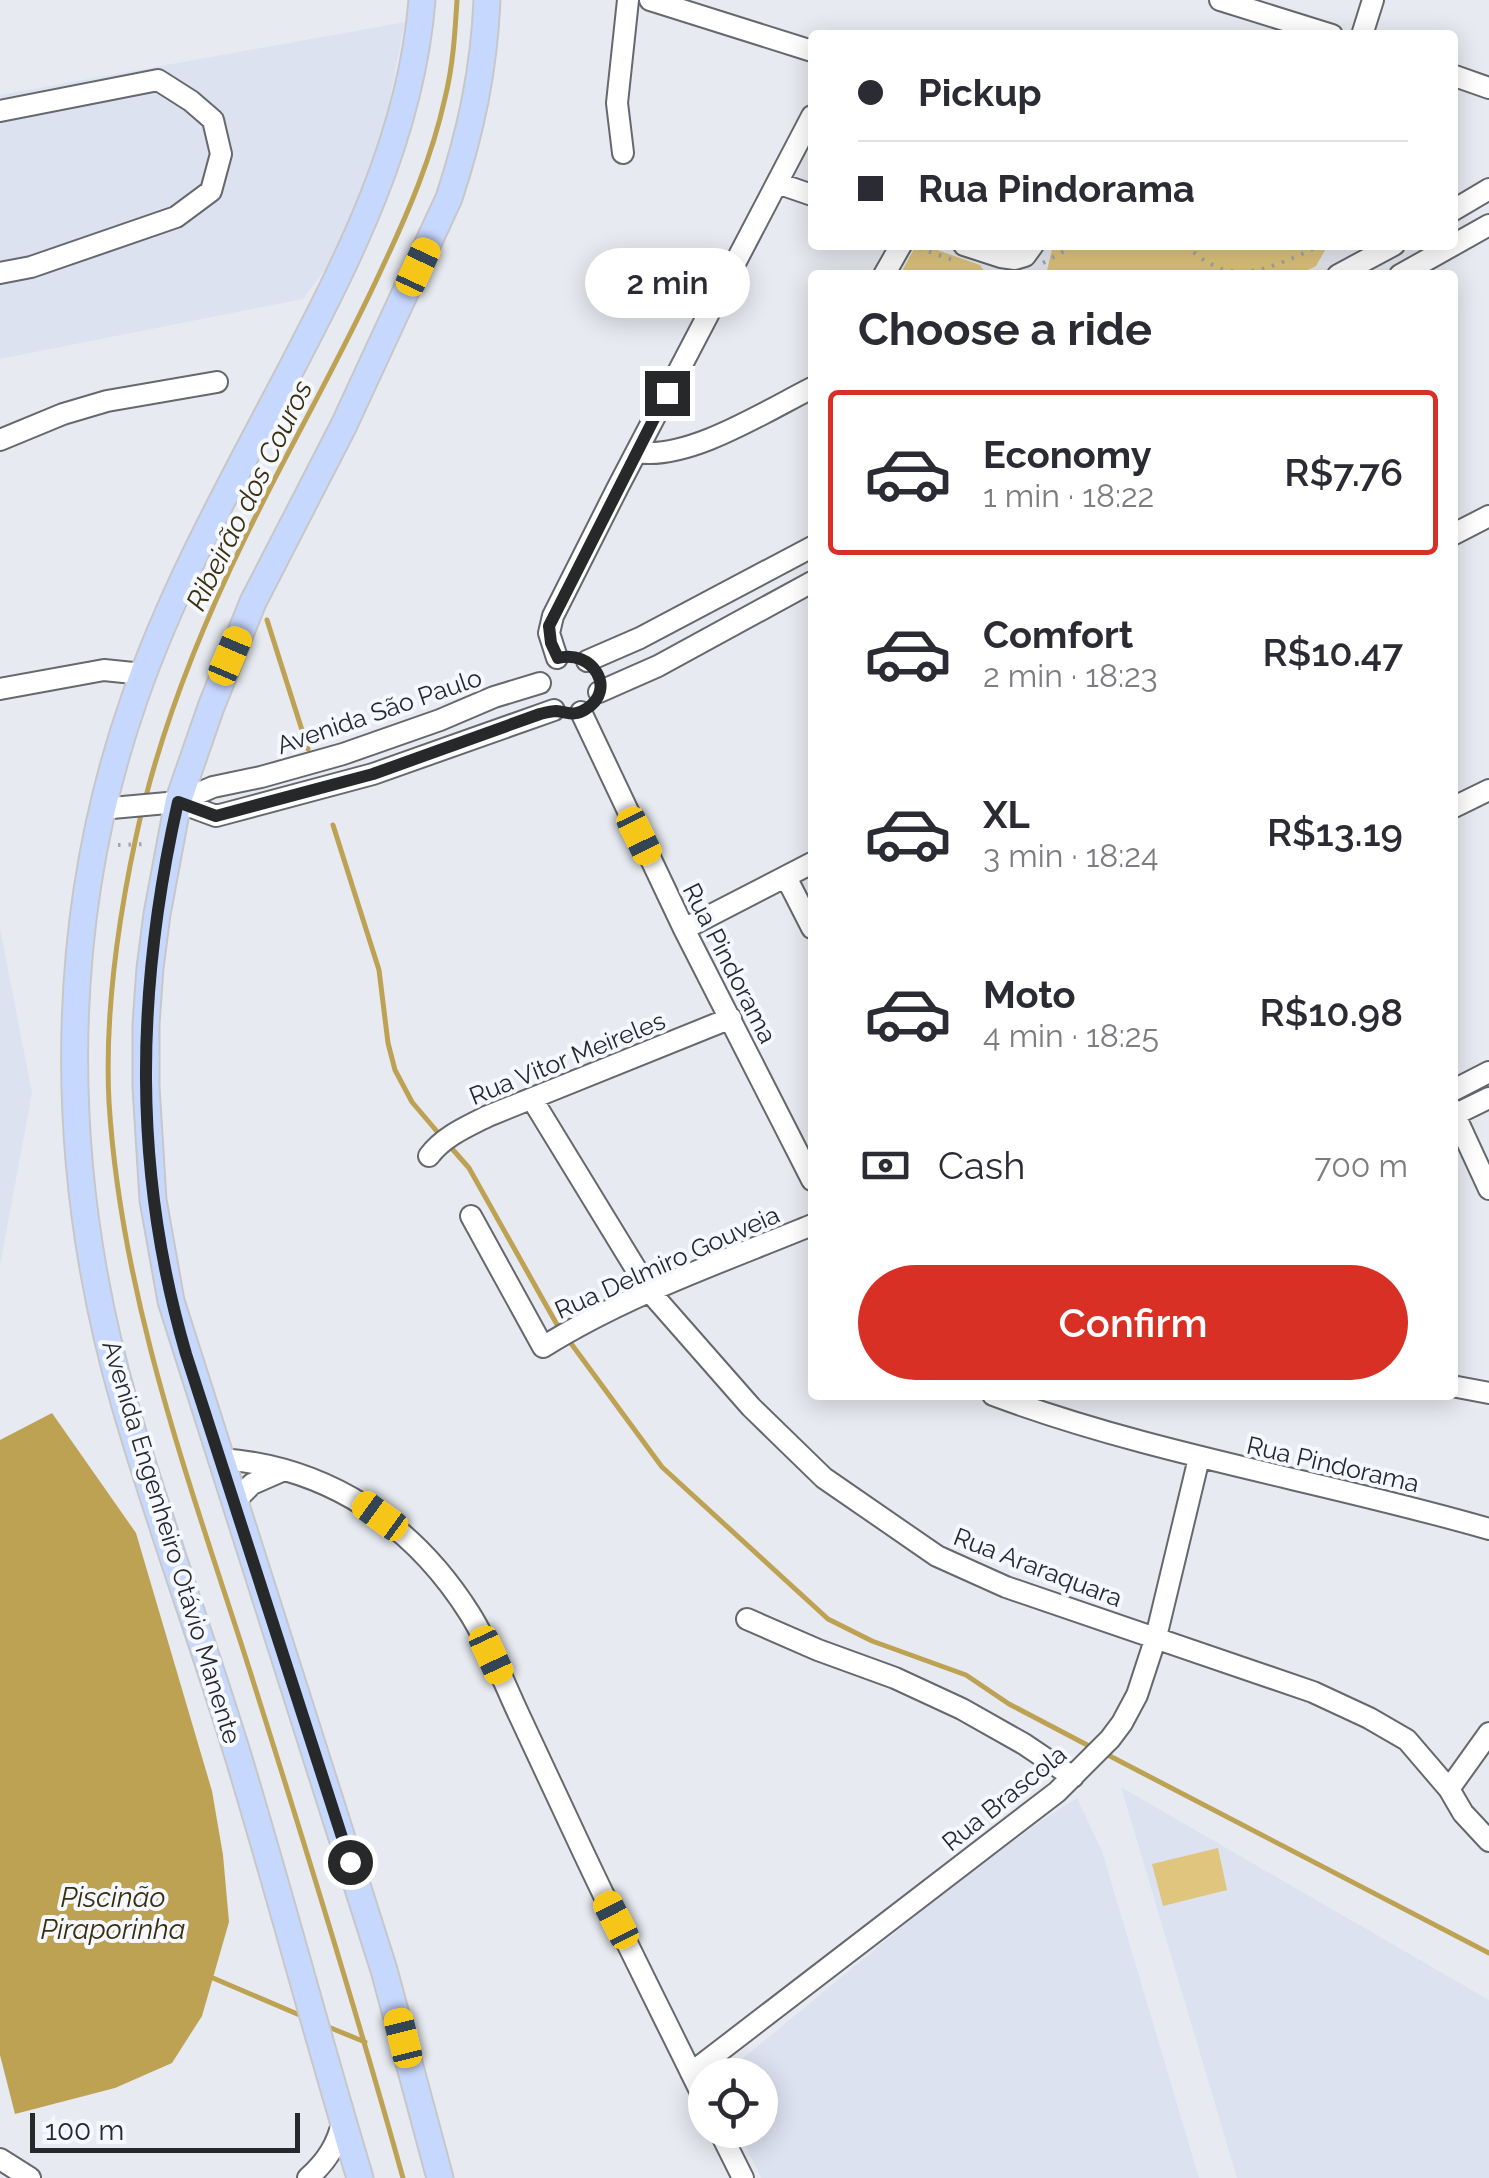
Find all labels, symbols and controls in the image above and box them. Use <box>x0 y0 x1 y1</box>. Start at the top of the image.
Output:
text: Pickup <box>918 70 1042 115</box>
text: Rua Pindorama <box>918 166 1195 211</box>
car <box>392 233 444 301</box>
callout: 2 min <box>584 248 750 318</box>
text: 2 min <box>627 264 708 301</box>
text: Choose a ride <box>858 303 1152 356</box>
route end <box>645 371 690 416</box>
water label: Ribeirão dos Couros <box>180 375 319 615</box>
icon: car <box>863 428 953 518</box>
text: Economy <box>983 432 1152 477</box>
text: R$7.76 <box>1284 450 1403 495</box>
text: 1 min · 18:22 <box>983 477 1154 514</box>
icon: car <box>863 608 953 698</box>
text: Comfort <box>983 612 1133 657</box>
car <box>204 623 256 689</box>
text: R$10.47 <box>1262 630 1403 675</box>
text: 2 min · 18:23 <box>983 657 1158 694</box>
street label: Avenida São Paulo <box>273 662 485 760</box>
icon: car <box>863 788 953 878</box>
text: XL <box>983 792 1030 837</box>
car <box>612 802 666 870</box>
text: R$13.19 <box>1267 810 1403 855</box>
text: 3 min · 18:24 <box>983 837 1159 874</box>
street label: Rua Pindorama <box>677 878 783 1048</box>
icon: car <box>863 968 953 1058</box>
text: Moto <box>983 972 1076 1017</box>
text: R$10.98 <box>1259 990 1403 1035</box>
street label: Rua Vitor Meireles <box>465 1005 669 1111</box>
text: 4 min · 18:25 <box>983 1017 1159 1054</box>
icon: cash <box>858 1138 913 1193</box>
text: Cash <box>938 1143 1025 1188</box>
text: 700 m <box>1314 1147 1408 1184</box>
street label: Rua Delmiro Gouveia <box>550 1199 784 1325</box>
button: Confirm <box>858 1265 1408 1380</box>
street label: Avenida Engenheiro Otávio Manente <box>96 1337 248 1747</box>
street label: Rua Pindorama <box>1244 1430 1422 1498</box>
car <box>347 1486 413 1546</box>
street label: Rua Araraquara <box>950 1521 1126 1613</box>
car <box>465 1621 517 1689</box>
street label: Rua Brascola <box>936 1739 1072 1857</box>
route start <box>328 1840 373 1885</box>
water label: Piscinão Piraporinha <box>41 1881 186 1946</box>
car <box>589 1886 643 1954</box>
car <box>381 2005 425 2071</box>
map controls <box>688 2058 778 2148</box>
button: locate <box>688 2058 778 2148</box>
scale bar <box>30 2108 300 2152</box>
text: 100 m <box>45 2114 124 2147</box>

